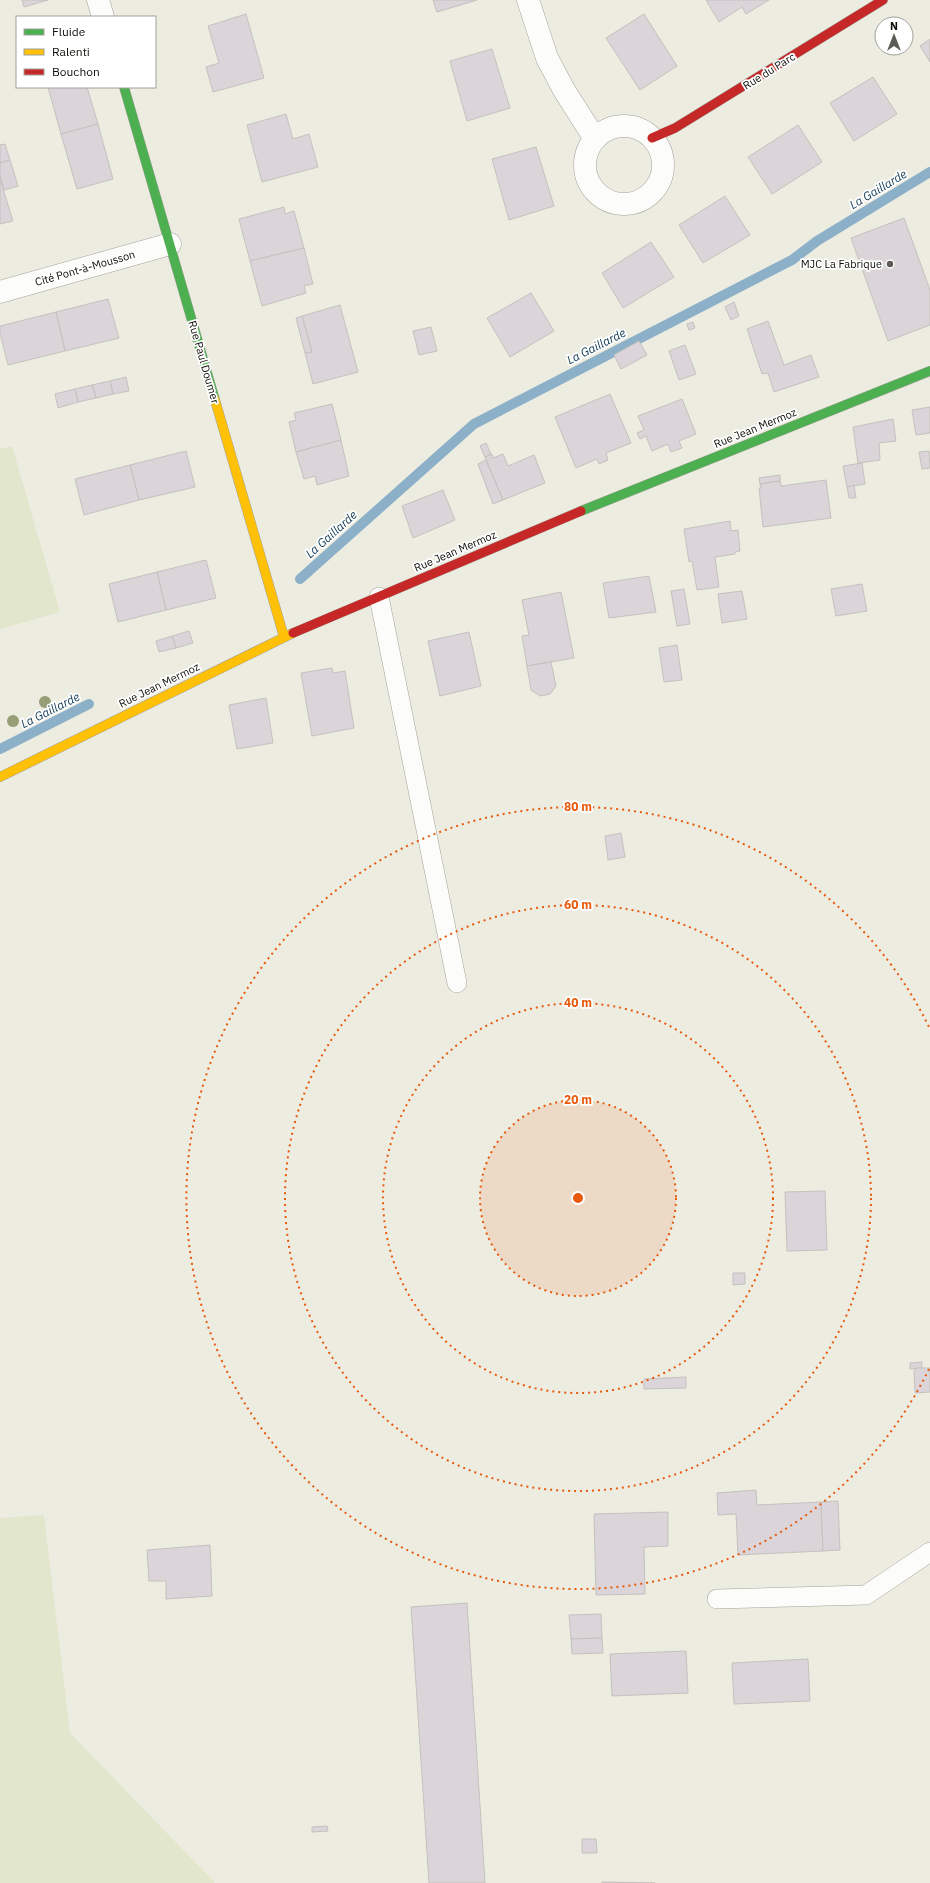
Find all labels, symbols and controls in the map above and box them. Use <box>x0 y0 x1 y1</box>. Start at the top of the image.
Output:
legend <box>16 16 156 88</box>
north arrow <box>874 16 914 56</box>
text: N <box>890 19 898 33</box>
text: Fluide <box>52 24 86 39</box>
text: Ralenti <box>52 44 90 59</box>
street label: Rue du Parc <box>740 49 798 93</box>
text: Bouchon <box>52 64 100 79</box>
water label: La Gaillarde <box>847 166 909 212</box>
street label: Cité Pont-à-Mousson <box>33 247 137 289</box>
place label: MJC La Fabrique <box>801 257 882 271</box>
marker: MJC La Fabrique <box>885 259 895 269</box>
street label: Rue Paul Doumer <box>185 319 223 405</box>
water label: La Gaillarde <box>564 325 628 367</box>
street label: Rue Jean Mermoz <box>712 405 798 451</box>
water label: La Gaillarde <box>302 507 360 561</box>
street label: Rue Jean Mermoz <box>412 527 498 575</box>
street label: Rue Jean Mermoz <box>116 659 202 711</box>
water label: La Gaillarde <box>18 689 82 731</box>
text: 80 m <box>564 799 592 814</box>
text: 60 m <box>564 897 592 912</box>
text: 40 m <box>564 995 592 1010</box>
text: 20 m <box>564 1092 592 1107</box>
centre of rings <box>571 1191 585 1205</box>

